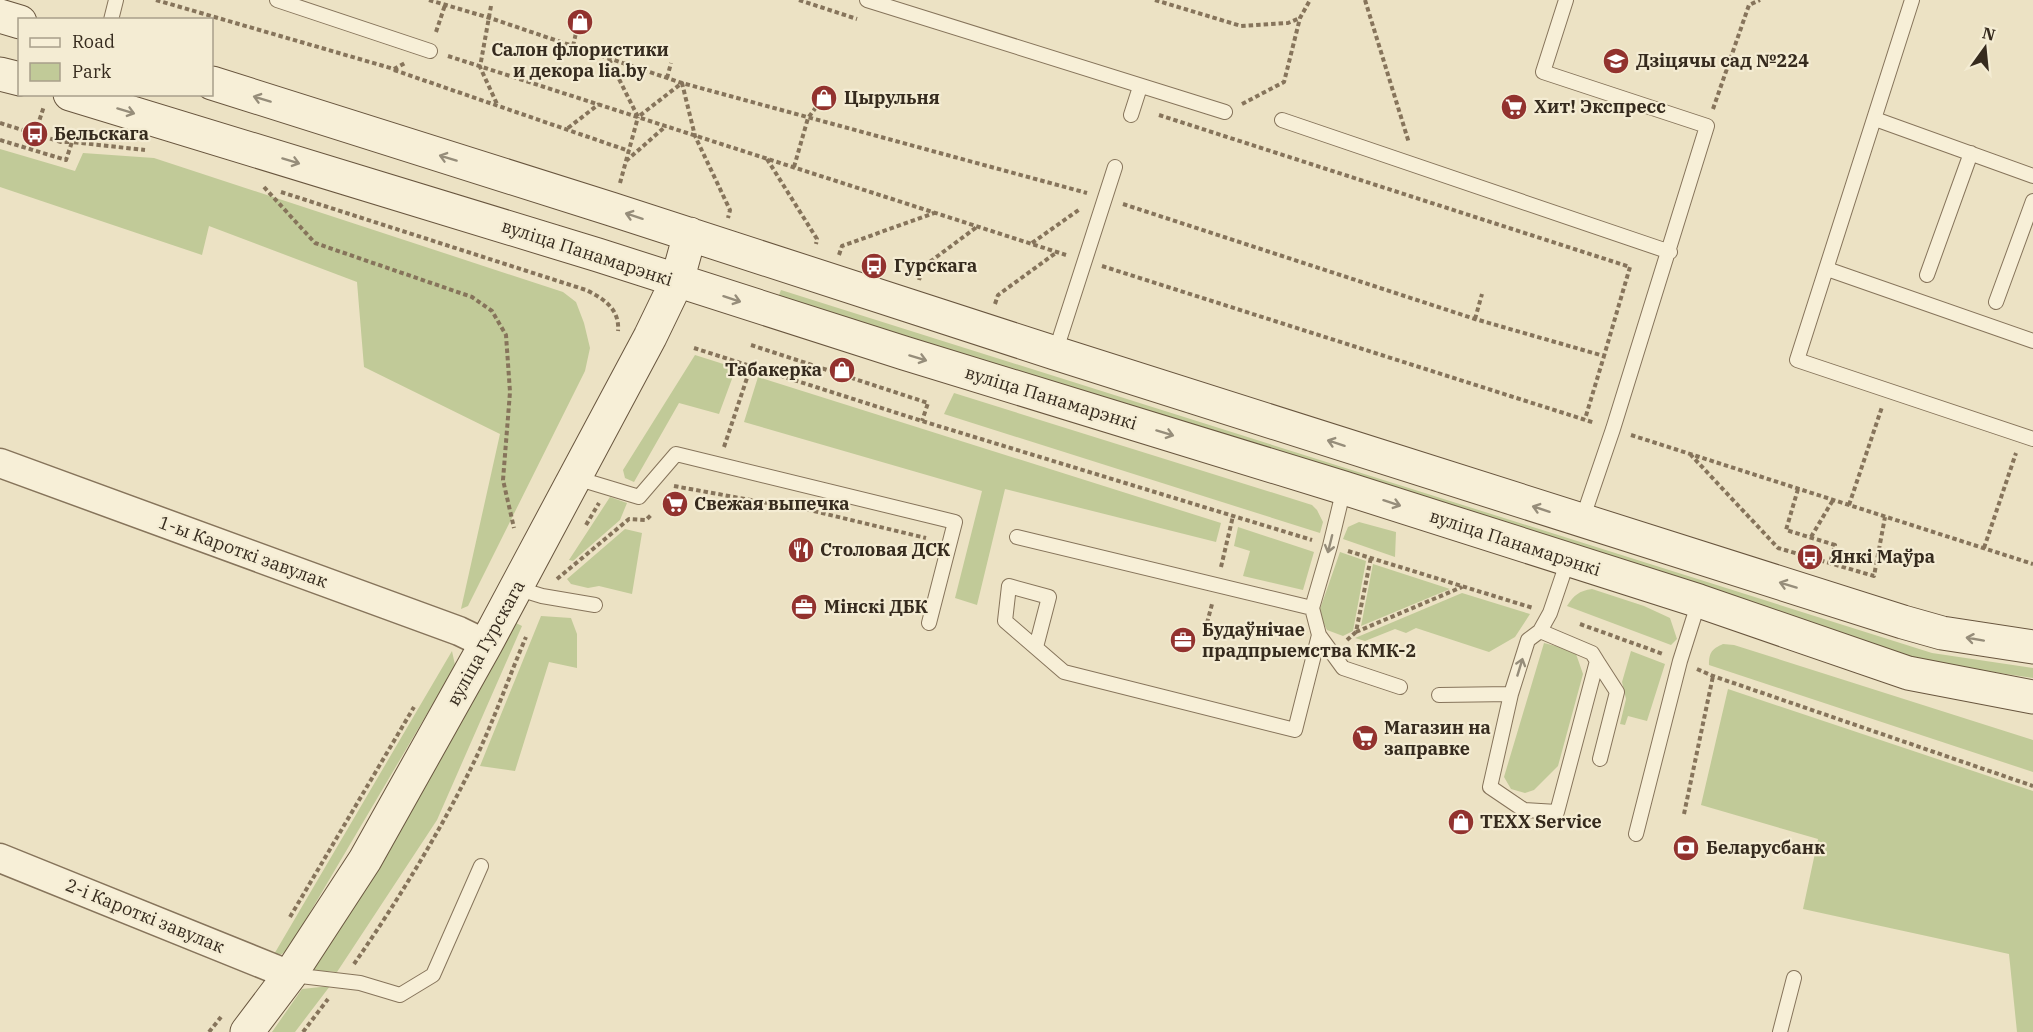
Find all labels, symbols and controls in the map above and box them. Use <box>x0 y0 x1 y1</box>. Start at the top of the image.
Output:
shop icon: Салон флористики и декора lia.by <box>565 7 595 37</box>
legend <box>18 18 213 96</box>
north arrow <box>1955 18 2015 78</box>
text: N <box>1980 22 1998 45</box>
text: Road <box>72 30 115 53</box>
place label: Салон флористики и декора lia.by <box>491 38 669 82</box>
school or university icon: Дзіцячы сад №224 <box>1601 46 1631 76</box>
place label: Дзіцячы сад №224 <box>1636 49 1809 72</box>
text: Park <box>72 60 112 83</box>
shop icon: Цырульня <box>809 83 839 113</box>
place label: Цырульня <box>844 86 940 109</box>
supermarket icon: Хит! Экспресс <box>1499 92 1529 122</box>
one-way arrow <box>253 93 272 104</box>
place label: Хит! Экспресс <box>1534 95 1666 118</box>
one-way arrow <box>116 106 135 117</box>
bus stop icon: Бельскага <box>20 119 50 149</box>
place label: Бельскага <box>54 122 149 145</box>
one-way arrow <box>439 152 458 163</box>
one-way arrow <box>281 156 300 167</box>
one-way arrow <box>625 210 644 221</box>
street label: вуліца Панамарэнкі <box>499 214 676 291</box>
bus stop icon: Гурскага <box>859 251 889 281</box>
place label: Гурскага <box>894 254 977 277</box>
one-way arrow <box>722 294 741 305</box>
one-way arrow <box>908 353 927 364</box>
shop icon: Табакерка <box>827 355 857 385</box>
place label: Табакерка <box>725 358 822 381</box>
street label: вуліца Панамарэнкі <box>962 360 1140 435</box>
one-way arrow <box>1155 428 1174 439</box>
one-way arrow <box>1327 437 1346 448</box>
supermarket icon: Свежая выпечка <box>660 489 690 519</box>
place label: Свежая выпечка <box>694 492 850 515</box>
one-way arrow <box>1382 498 1401 509</box>
one-way arrow <box>1532 502 1551 513</box>
street label: вуліца Панамарэнкі <box>1427 504 1604 581</box>
street label: 1-ы Кароткі завулак <box>155 510 331 593</box>
restaurant icon: Столовая ДСК <box>786 535 816 565</box>
one-way arrow <box>1324 535 1336 554</box>
place label: Столовая ДСК <box>820 538 951 561</box>
bus stop icon: Янкі Маўра <box>1795 542 1825 572</box>
place label: Янкі Маўра <box>1830 545 1935 568</box>
street label: вуліца Гурскага <box>442 576 530 710</box>
one-way arrow <box>1779 579 1798 590</box>
office icon: Мінскі ДБК <box>789 592 819 622</box>
place label: Мінскі ДБК <box>824 595 929 618</box>
place label: Будаўнічае прадпрыемства КМК-2 <box>1202 618 1416 662</box>
office icon: Будаўнічае прадпрыемства КМК-2 <box>1168 625 1198 655</box>
one-way arrow <box>1966 633 1985 644</box>
one-way arrow <box>1515 658 1526 677</box>
place label: Магазин на заправке <box>1384 716 1491 760</box>
supermarket icon: Магазин на заправке <box>1350 723 1380 753</box>
shop icon: TEXX Service <box>1446 807 1476 837</box>
place label: TEXX Service <box>1480 810 1602 833</box>
bank icon: Беларусбанк <box>1671 833 1701 863</box>
place label: Беларусбанк <box>1706 836 1825 859</box>
street label: 2-і Кароткі завулак <box>62 873 229 958</box>

